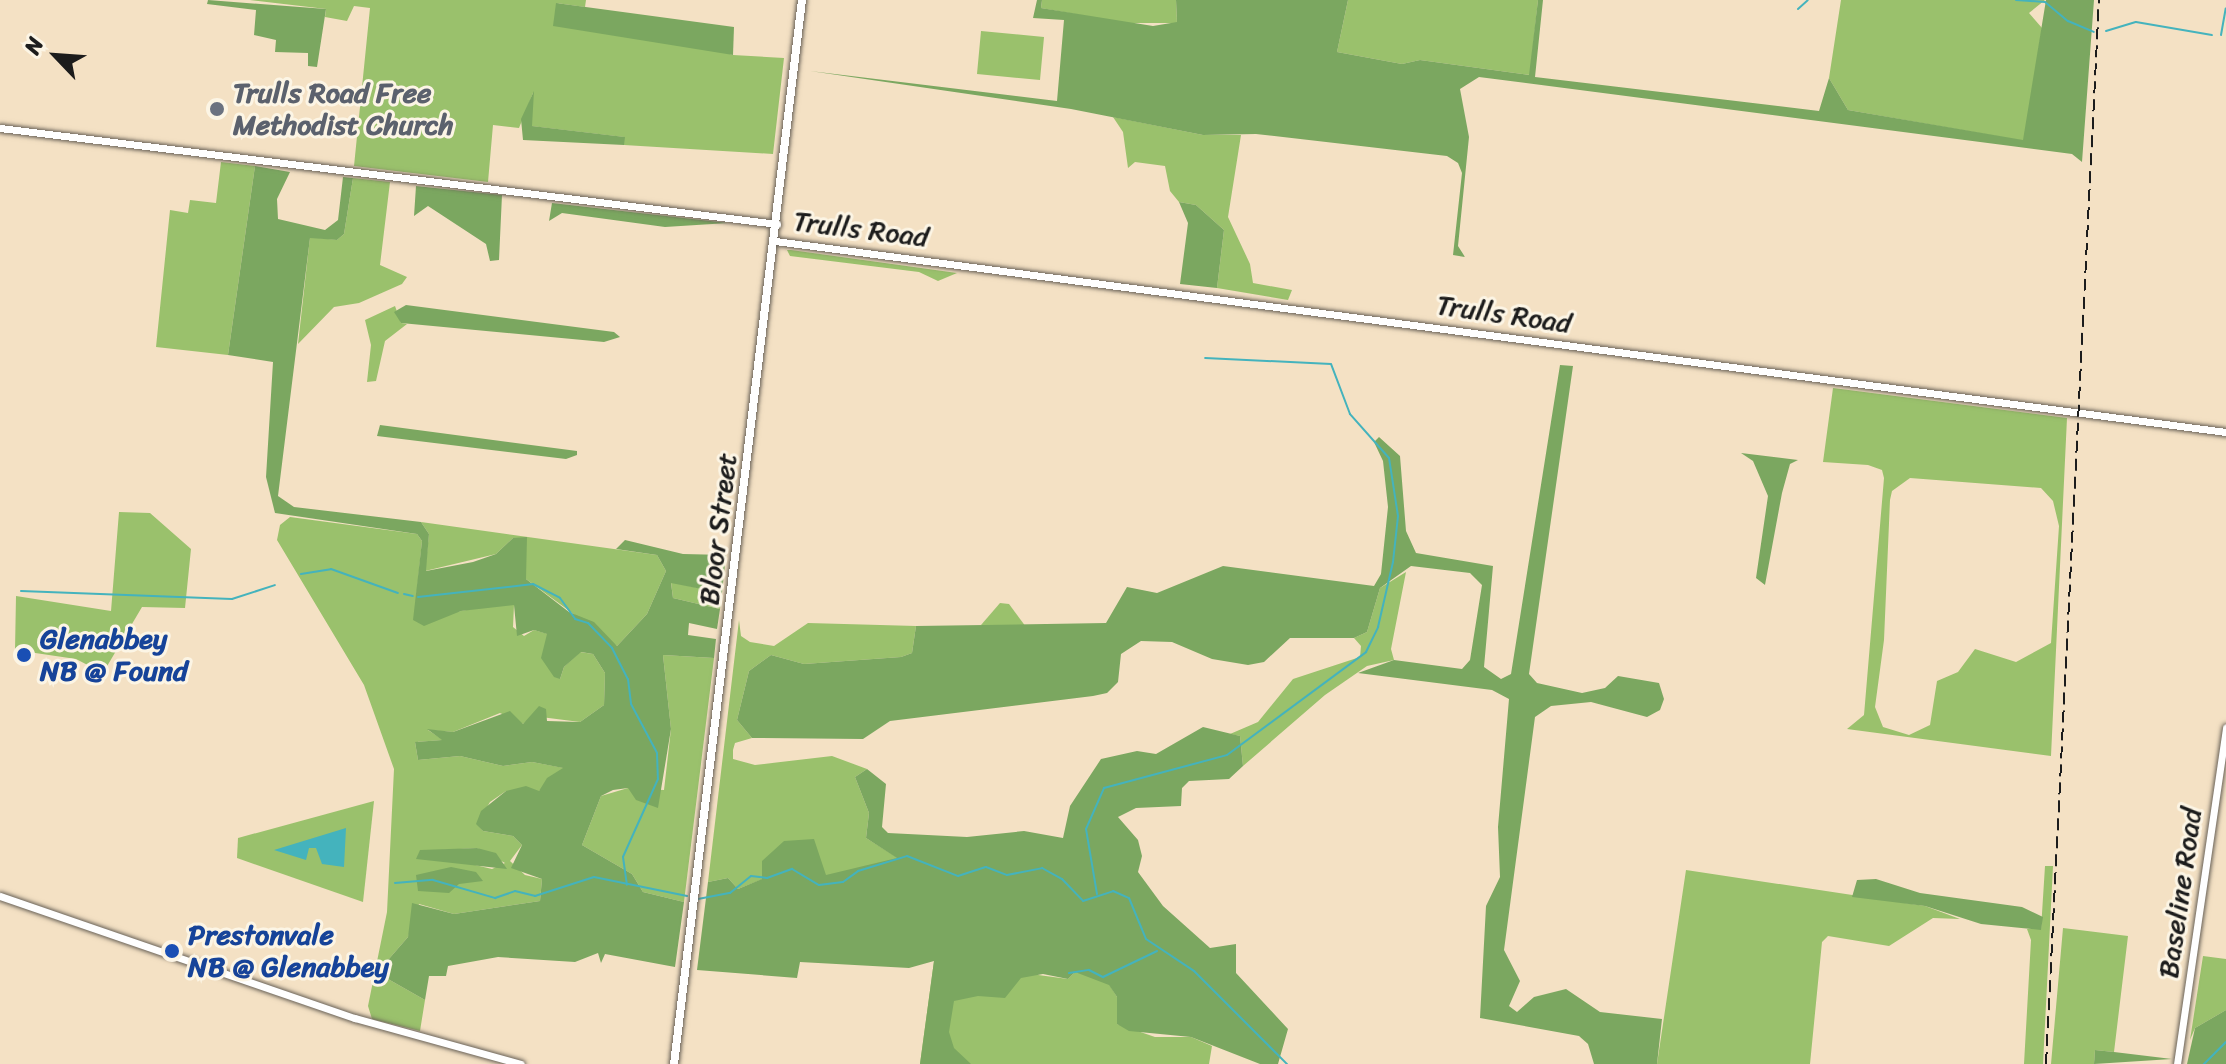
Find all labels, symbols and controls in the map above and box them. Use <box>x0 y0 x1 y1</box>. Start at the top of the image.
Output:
north arrow <box>16 16 96 96</box>
text: N <box>13 30 55 61</box>
place label: Trulls Road Free Methodist Church <box>233 76 454 142</box>
marker: Trulls Road Free Methodist Church <box>208 100 226 118</box>
street label: Trulls Road <box>792 204 930 254</box>
street label: Trulls Road <box>1434 288 1574 340</box>
street label: Bloor Street <box>692 450 744 608</box>
place label: Glenabbey NB @ Found <box>40 622 188 688</box>
marker: Glenabbey NB @ Found <box>15 646 33 664</box>
street label: Baseline Road <box>2151 806 2209 980</box>
place label: Prestonvale NB @ Glenabbey <box>188 918 389 984</box>
marker: Prestonvale NB @ Glenabbey <box>163 942 181 960</box>

